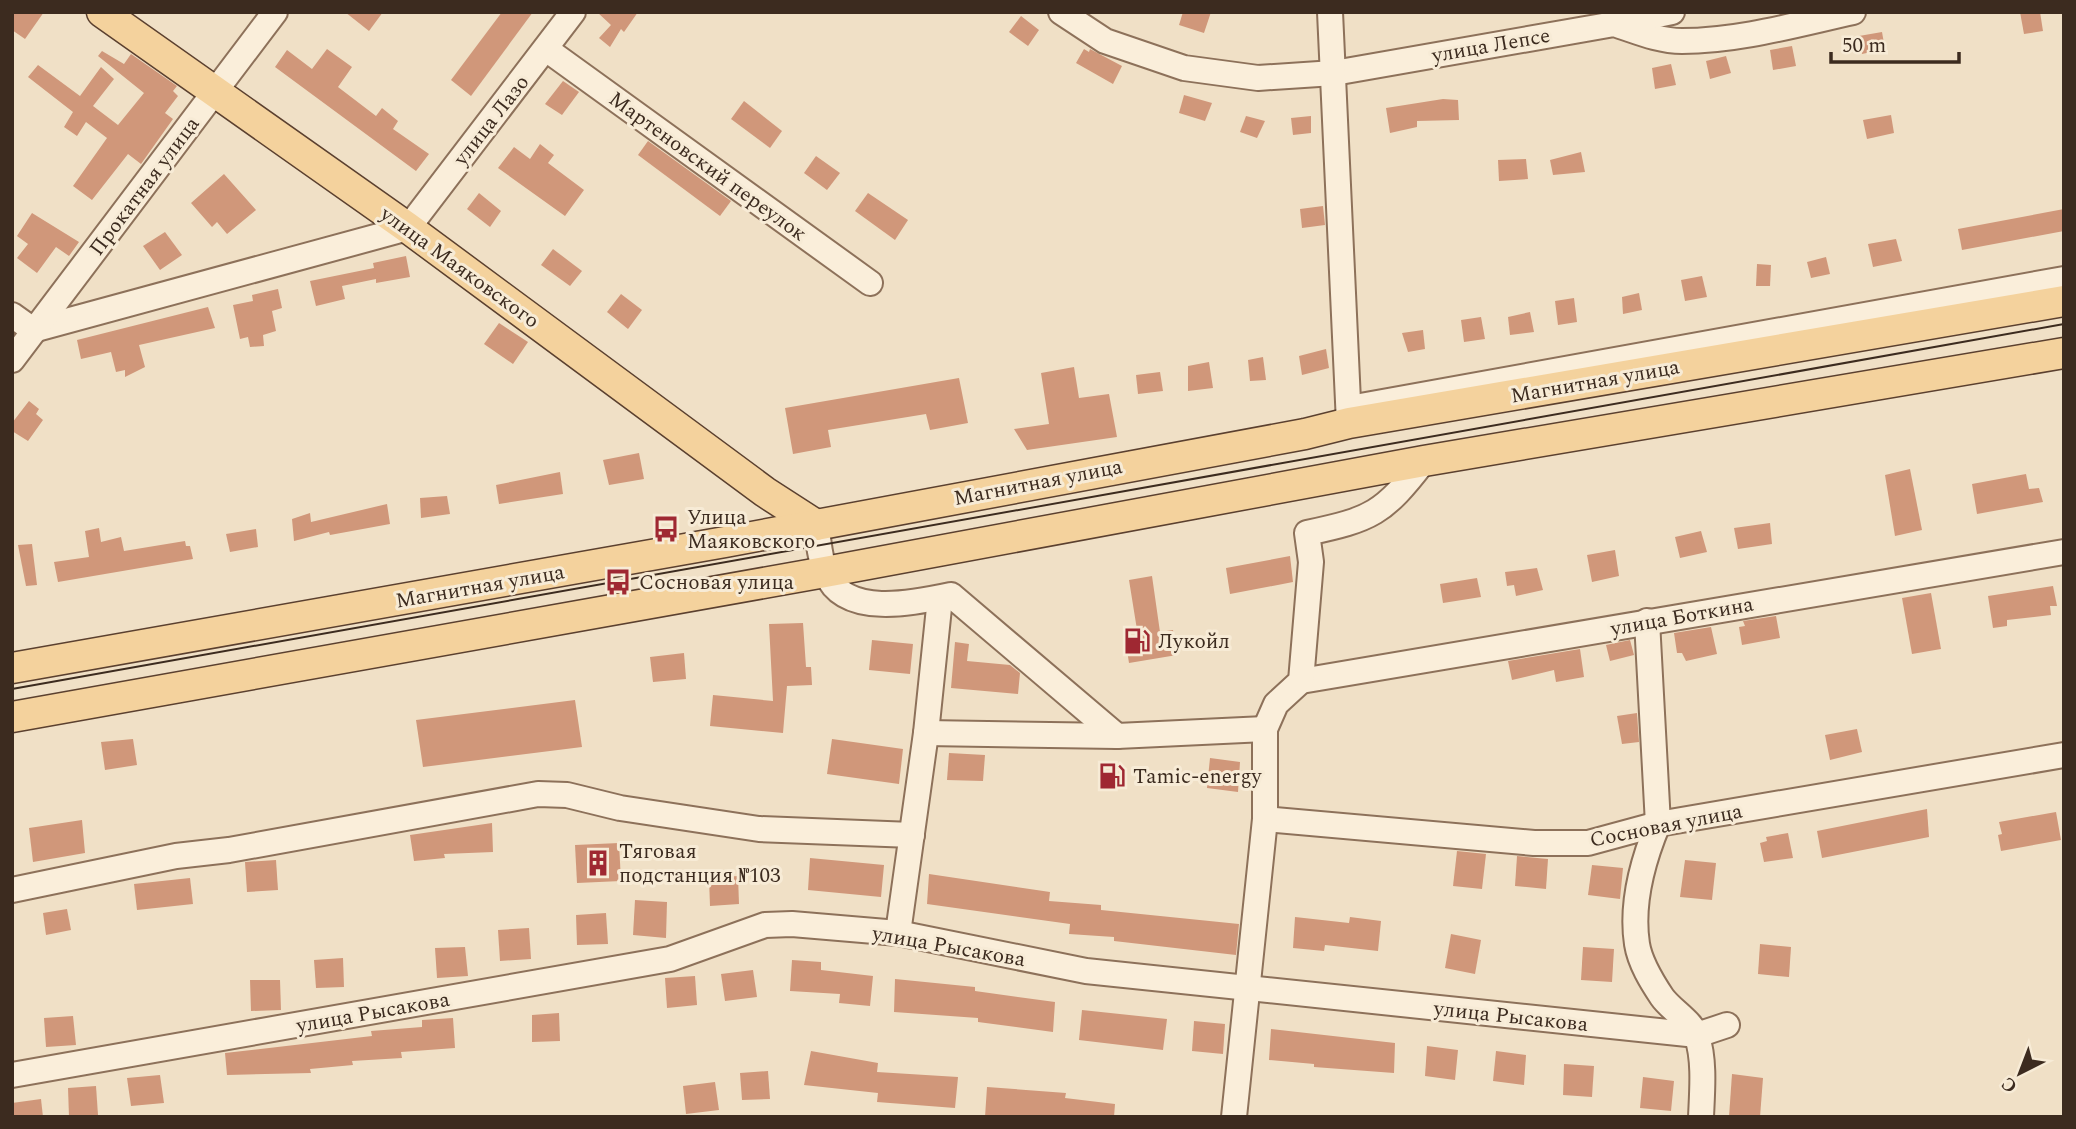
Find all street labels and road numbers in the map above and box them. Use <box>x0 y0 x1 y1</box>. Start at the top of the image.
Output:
street label: улица Лепсе <box>1429 20 1553 72</box>
street label: улица Лазо <box>445 68 538 174</box>
street label: Мартеновский переулок <box>602 84 813 250</box>
street label: Прокатная улица <box>82 110 208 263</box>
street label: улица Маяковского <box>372 198 546 337</box>
street label: Магнитная улица <box>1508 351 1683 413</box>
street label: Магнитная улица <box>951 451 1126 515</box>
street label: Магнитная улица <box>393 556 568 618</box>
street label: улица Боткина <box>1607 589 1757 645</box>
street label: Сосновая улица <box>1587 795 1746 856</box>
street label: улица Рысакова <box>869 918 1029 976</box>
street label: улица Рысакова <box>293 984 453 1042</box>
street label: улица Рысакова <box>1431 993 1590 1041</box>

